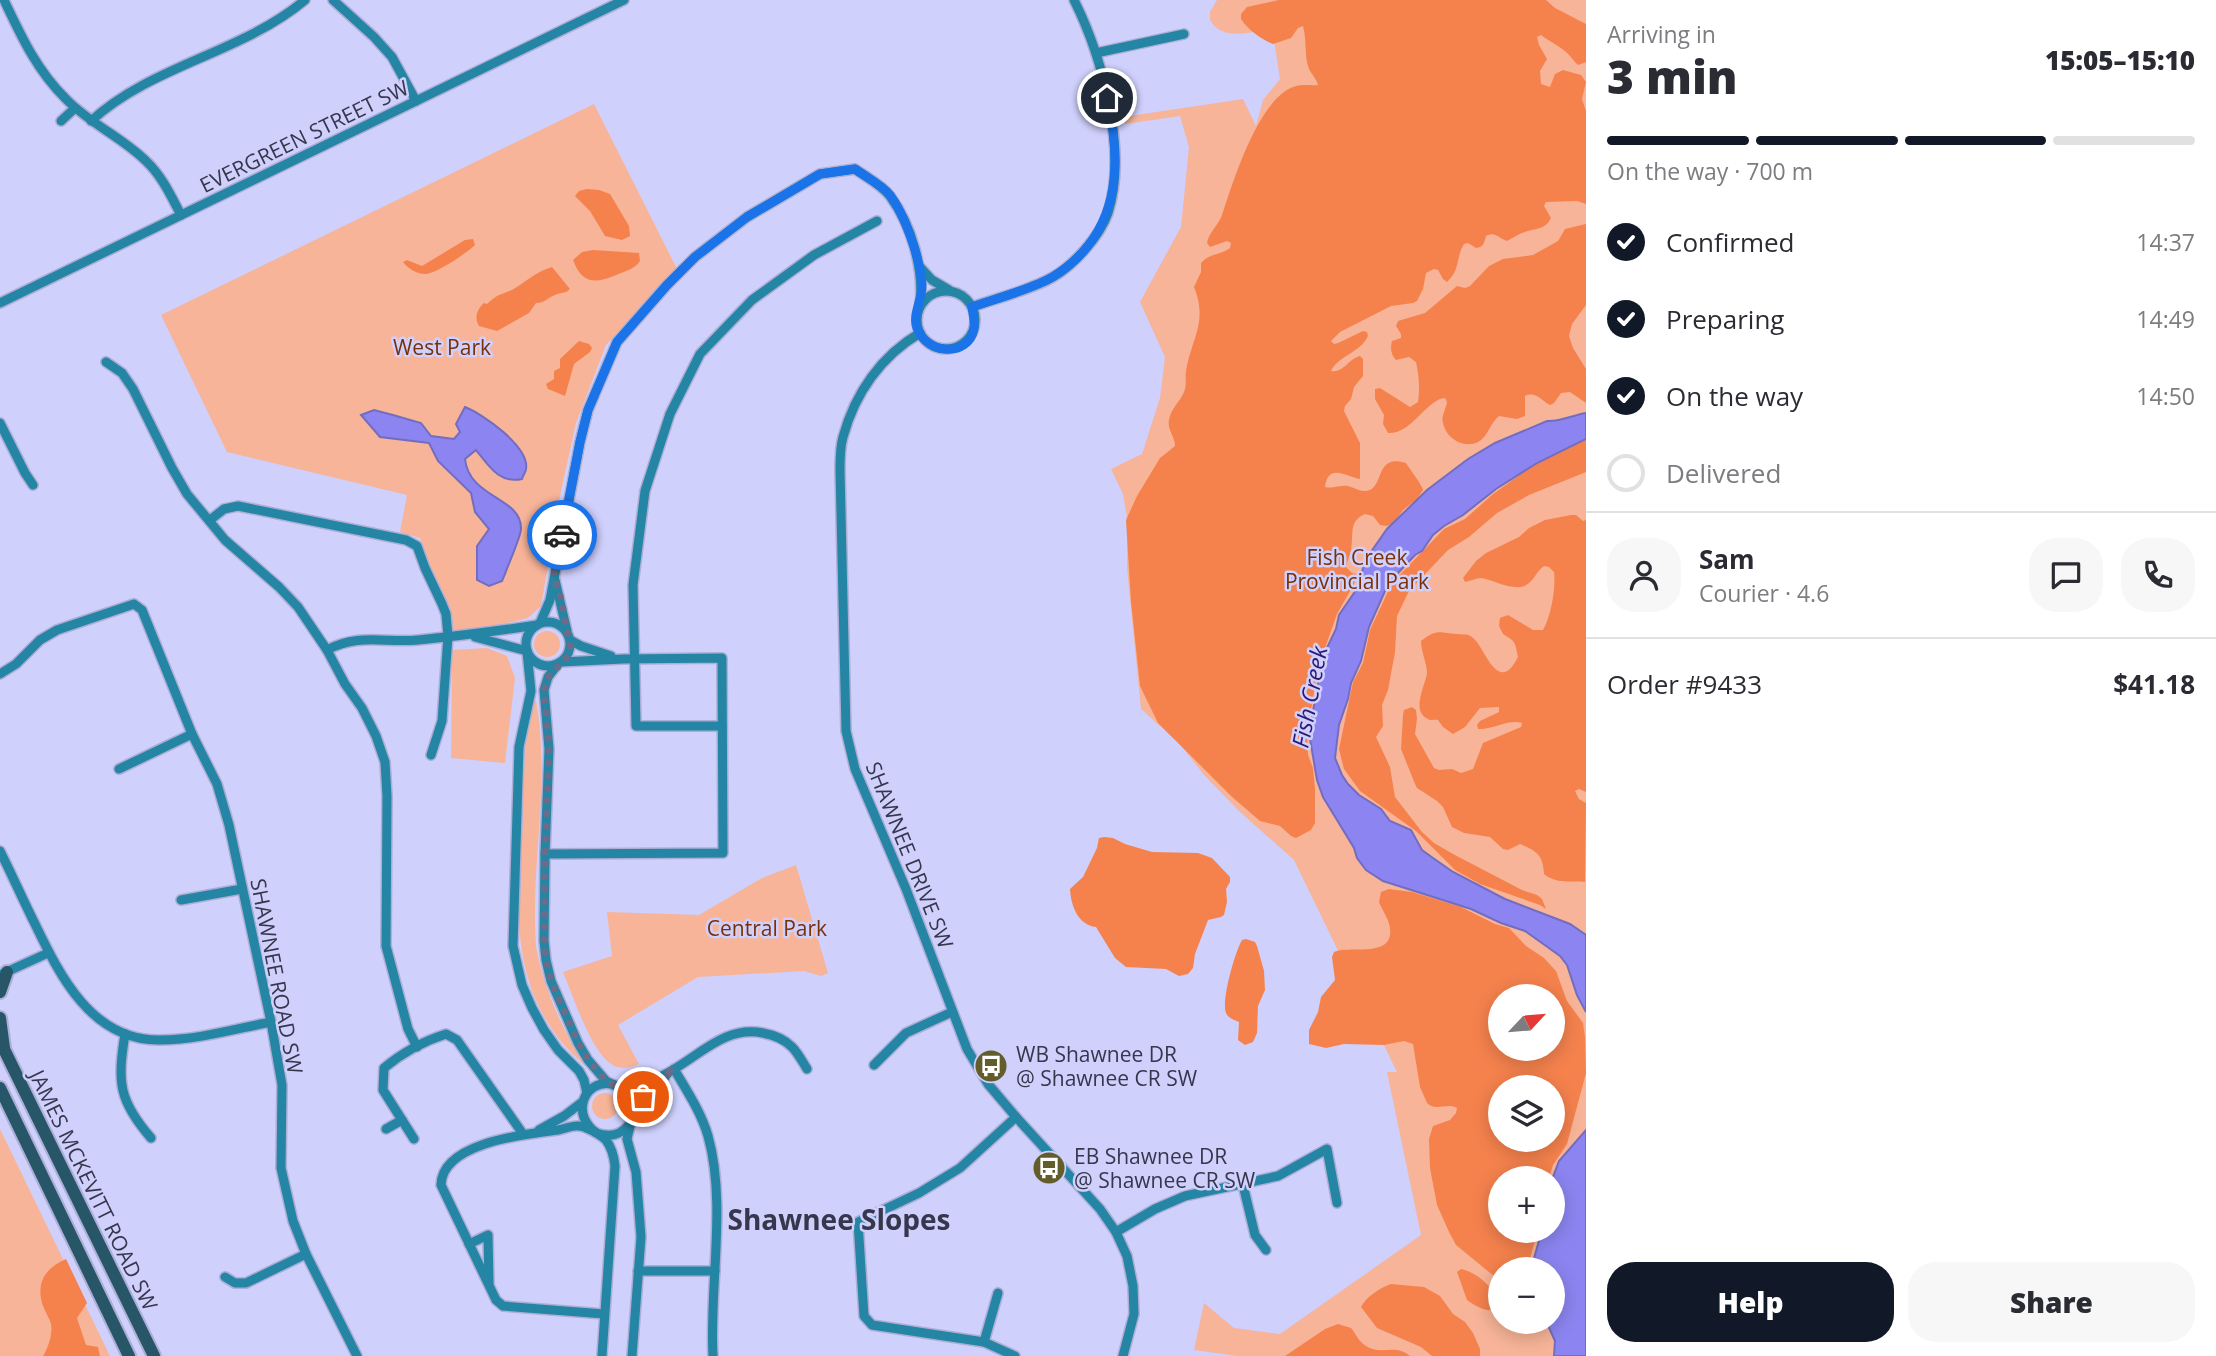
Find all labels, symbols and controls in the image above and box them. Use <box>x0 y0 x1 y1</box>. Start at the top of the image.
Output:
text: Arriving in <box>1607 18 1716 50</box>
text: 15:05–15:10 <box>2045 42 2195 78</box>
text: 3 min <box>1607 45 1738 107</box>
pin <box>1077 68 1137 128</box>
street label: EVERGREEN STREET SW <box>195 73 414 199</box>
icon: home <box>1088 79 1126 117</box>
text: On the way · 700 m <box>1607 155 1813 187</box>
icon: check <box>1607 223 1645 261</box>
text: Confirmed <box>1666 224 1794 260</box>
text: 14:37 <box>2136 226 2195 258</box>
icon: check <box>1607 300 1645 338</box>
text: Preparing <box>1666 301 1784 337</box>
text: 14:49 <box>2136 303 2195 335</box>
park label: West Park <box>393 333 491 361</box>
icon: check <box>1607 377 1645 415</box>
text: On the way <box>1666 378 1803 414</box>
text: 14:50 <box>2136 380 2195 412</box>
text: Delivered <box>1666 455 1781 491</box>
courier <box>527 500 597 570</box>
icon: car <box>543 516 581 554</box>
button: person <box>1607 538 1681 612</box>
button: chat <box>2029 538 2103 612</box>
button: phone <box>2121 538 2195 612</box>
text: Sam <box>1699 541 1755 577</box>
park label: Fish Creek Provincial Park <box>1285 543 1429 595</box>
text: Courier · 4.6 <box>1699 577 1829 609</box>
water label: Fish Creek <box>1283 643 1335 750</box>
text: Order #9433 <box>1607 666 1762 702</box>
text: $41.18 <box>2113 666 2195 702</box>
street label: SHAWNEE DRIVE SW <box>860 758 960 953</box>
street label: SHAWNEE ROAD SW <box>244 876 310 1077</box>
park label: Central Park <box>707 914 827 942</box>
north arrow <box>1488 984 1564 1060</box>
map controls <box>1488 984 1565 1334</box>
place label: WB Shawnee DR @ Shawnee CR SW <box>1016 1040 1198 1092</box>
bus stop icon: WB Shawnee DR @ Shawnee CR SW <box>972 1047 1010 1085</box>
street label: JAMES MCKEVITT ROAD SW <box>23 1063 165 1315</box>
pin <box>613 1067 673 1127</box>
button: layers <box>1488 1075 1565 1152</box>
icon: bag <box>624 1078 662 1116</box>
place label: EB Shawnee DR @ Shawnee CR SW <box>1074 1142 1256 1194</box>
bus stop icon: EB Shawnee DR @ Shawnee CR SW <box>1030 1149 1068 1187</box>
button: + <box>1488 1166 1565 1243</box>
district label: Shawnee Slopes <box>728 1200 950 1238</box>
button: − <box>1488 1257 1565 1334</box>
button: Help <box>1607 1262 1894 1342</box>
button: Share <box>1908 1262 2195 1342</box>

